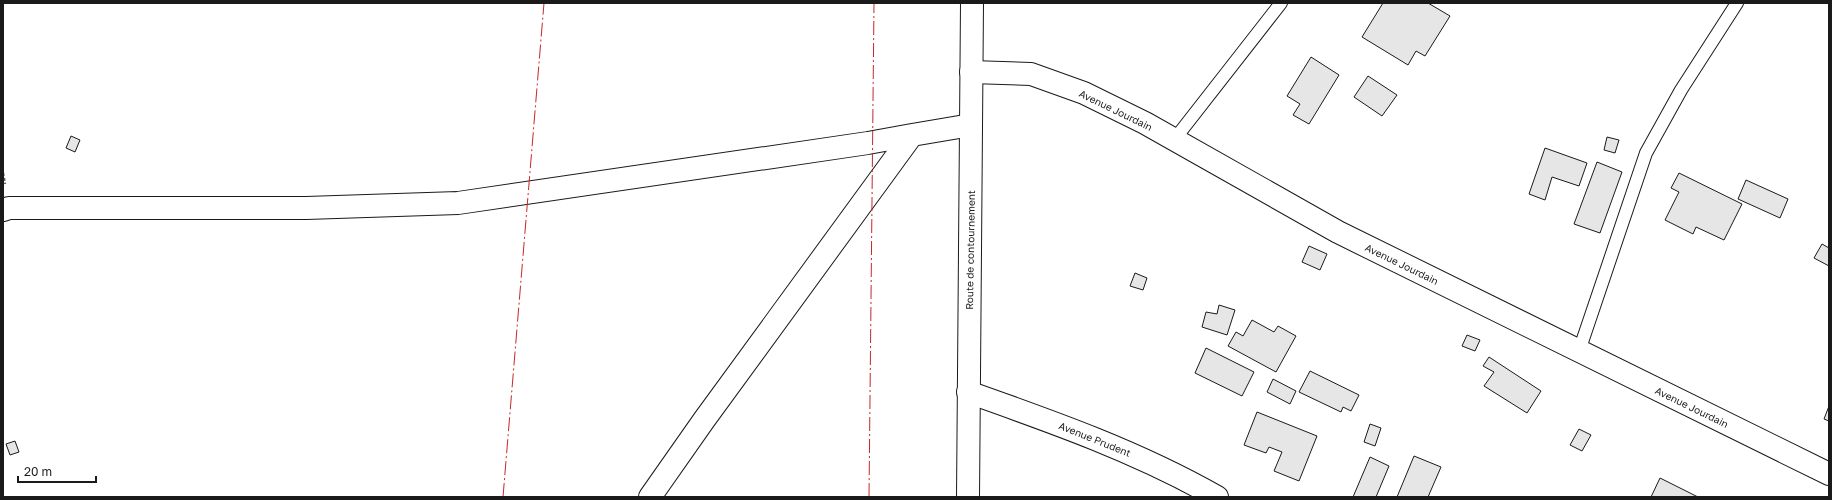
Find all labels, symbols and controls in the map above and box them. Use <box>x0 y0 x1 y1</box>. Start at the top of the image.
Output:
street label: Avenue Jourdain <box>1077 87 1155 133</box>
street label: Route de contournement <box>963 190 977 310</box>
street label: Avenue Jourdain <box>1363 241 1441 287</box>
street label: Avenue Jourdain <box>1653 384 1731 430</box>
street label: Avenue Prudent <box>1057 419 1133 459</box>
scale bar <box>18 458 96 484</box>
text: 20 m <box>24 464 52 479</box>

